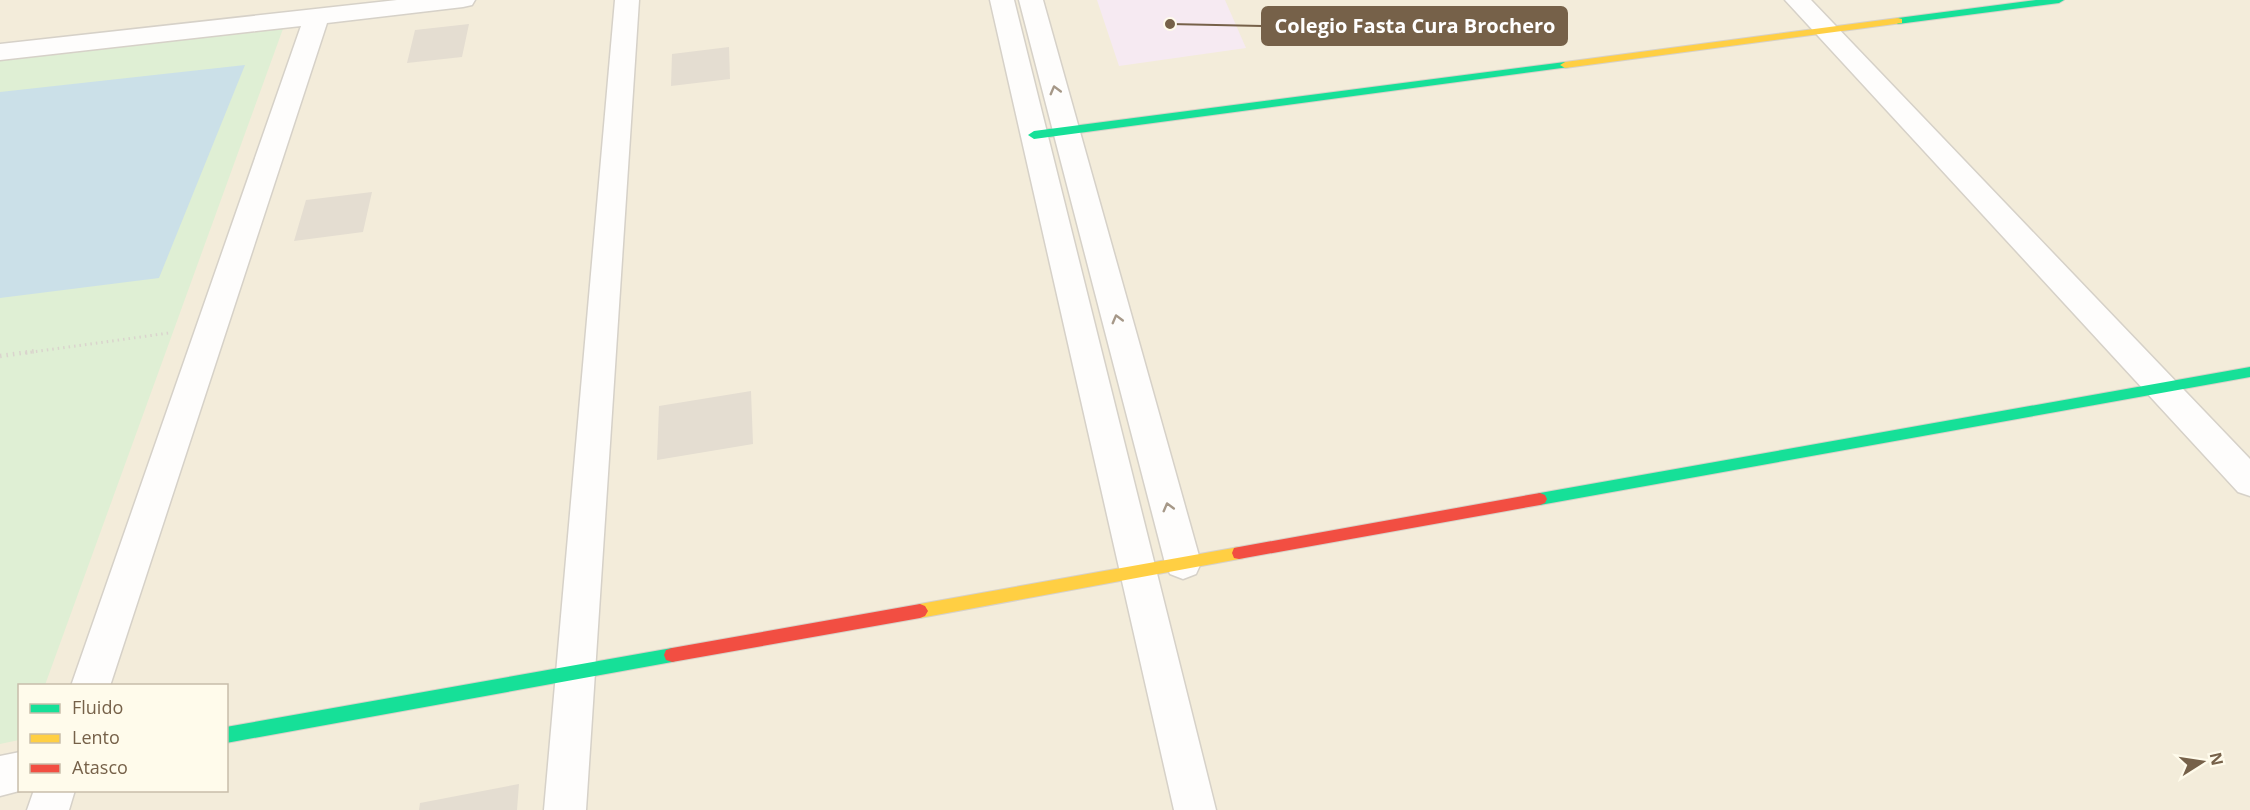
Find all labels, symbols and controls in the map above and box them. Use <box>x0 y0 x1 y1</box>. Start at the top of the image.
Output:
callout: Colegio Fasta Cura Brochero <box>1262 7 1567 45</box>
text: Colegio Fasta Cura Brochero <box>1275 12 1555 39</box>
one-way arrow <box>1050 85 1063 95</box>
one-way arrow <box>1112 314 1124 325</box>
one-way arrow <box>1163 502 1175 513</box>
legend <box>18 684 228 792</box>
text: Fluido <box>72 695 123 719</box>
text: Lento <box>72 725 120 749</box>
north arrow <box>2172 732 2232 792</box>
text: N <box>2205 750 2229 768</box>
text: Atasco <box>72 755 128 779</box>

